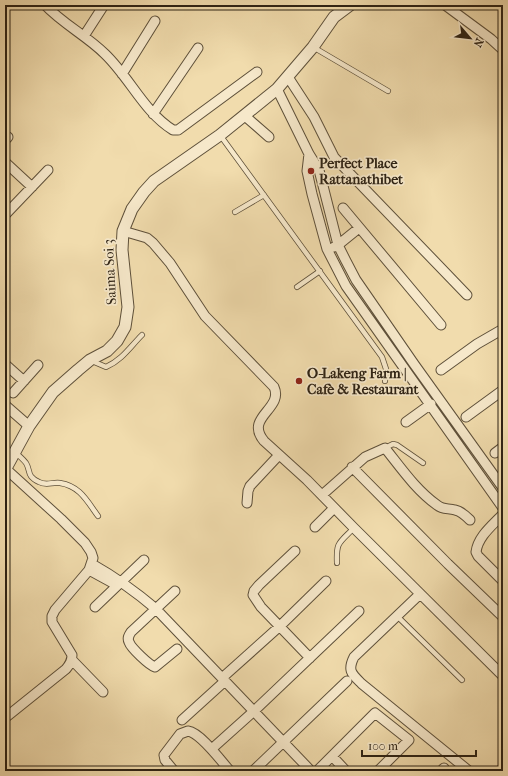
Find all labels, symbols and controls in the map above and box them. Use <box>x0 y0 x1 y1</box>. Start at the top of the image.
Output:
north arrow <box>450 18 490 58</box>
text: N <box>470 36 486 50</box>
place label: Perfect Place Rattanathibet <box>319 155 404 188</box>
marker: Perfect Place Rattanathibet <box>306 166 316 176</box>
street label: Saima Soi 3 <box>100 239 120 305</box>
place label: O-Lakeng Farm | Cafè & Restaurant <box>307 365 420 398</box>
marker: O-Lakeng Farm | Cafè & Restaurant <box>294 376 304 386</box>
scale bar <box>362 732 476 758</box>
text: 100 m <box>368 739 398 753</box>

